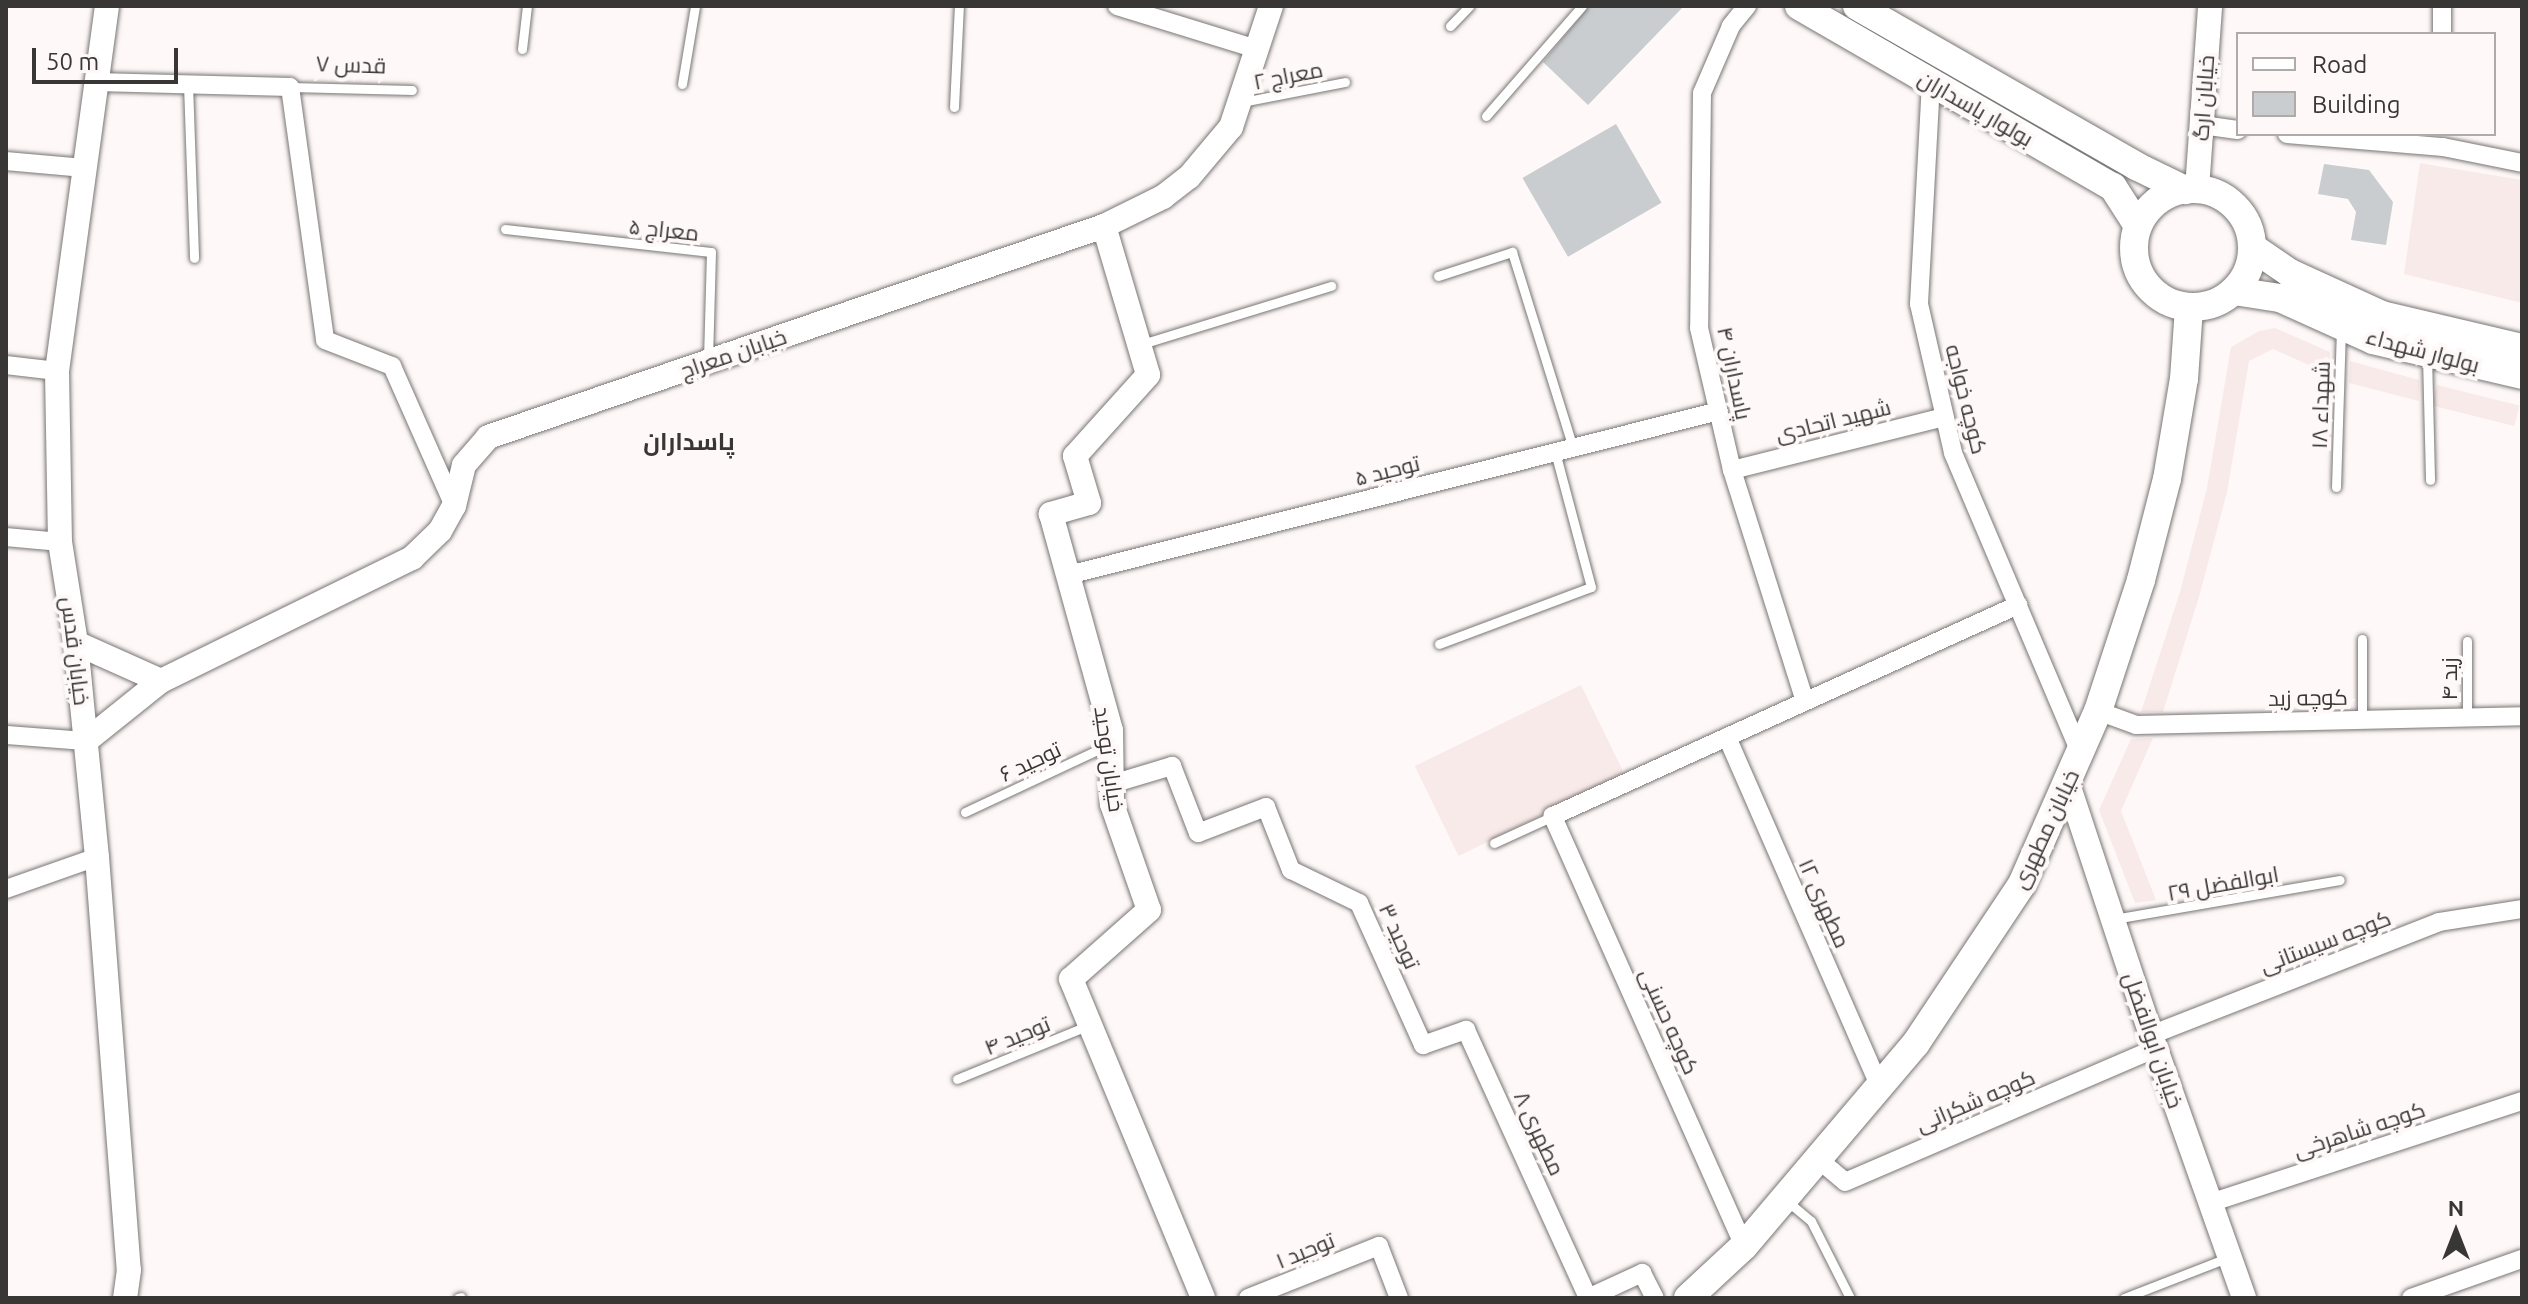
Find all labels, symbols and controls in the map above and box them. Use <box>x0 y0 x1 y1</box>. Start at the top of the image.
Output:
scale bar <box>36 32 182 82</box>
legend <box>2236 32 2496 136</box>
text: 50 m <box>46 48 99 75</box>
street label: قدس ۷ <box>315 50 387 78</box>
text: Road <box>2312 51 2367 78</box>
street label: خیابان ارگ <box>2187 54 2219 142</box>
street label: معراج ۲ <box>1251 55 1325 95</box>
street label: بولوار پاسداران <box>1914 64 2038 152</box>
text: Building <box>2312 91 2400 118</box>
street label: معراج ۵ <box>628 212 700 246</box>
street label: بولوار شهداء <box>2363 322 2483 378</box>
street label: خیابان معراج <box>676 323 790 383</box>
street label: پاسداران ۴ <box>1712 324 1758 422</box>
street label: کوچه خواجه <box>1941 341 1993 457</box>
street label: شهداء ۱۸ <box>2305 361 2335 449</box>
street label: شهید اتحادی <box>1773 393 1893 447</box>
district label: پاسداران <box>643 428 735 456</box>
street label: توحید ۵ <box>1352 449 1422 491</box>
street label: خیابان قدس <box>56 595 96 707</box>
street label: زید ۴ <box>2436 657 2462 701</box>
street label: کوچه زید <box>2268 683 2348 711</box>
street label: خیابان توحید <box>1090 705 1130 813</box>
street label: توحید ۶ <box>995 735 1065 787</box>
street label: خیابان مطهری <box>2006 765 2084 893</box>
street label: مطهری ۱۲ <box>1794 854 1856 952</box>
street label: ابوالفضل ۲۹ <box>2165 860 2281 906</box>
street label: توحید ۳ <box>1374 899 1426 973</box>
street label: کوچه سیستانی <box>2256 904 2394 978</box>
street label: کوچه حسنی <box>1635 964 1705 1078</box>
street label: خیابان ابوالفضل <box>2118 969 2190 1111</box>
street label: توحید ۴ <box>980 1010 1054 1060</box>
street label: کوچه شکرانی <box>1911 1063 2039 1137</box>
street label: مطهری ۸ <box>1509 1087 1571 1179</box>
street label: کوچه شاهرخی <box>2290 1095 2428 1163</box>
north arrow <box>2416 1192 2496 1272</box>
text: N <box>2448 1195 2464 1220</box>
street label: توحید ۱ <box>1272 1226 1338 1274</box>

